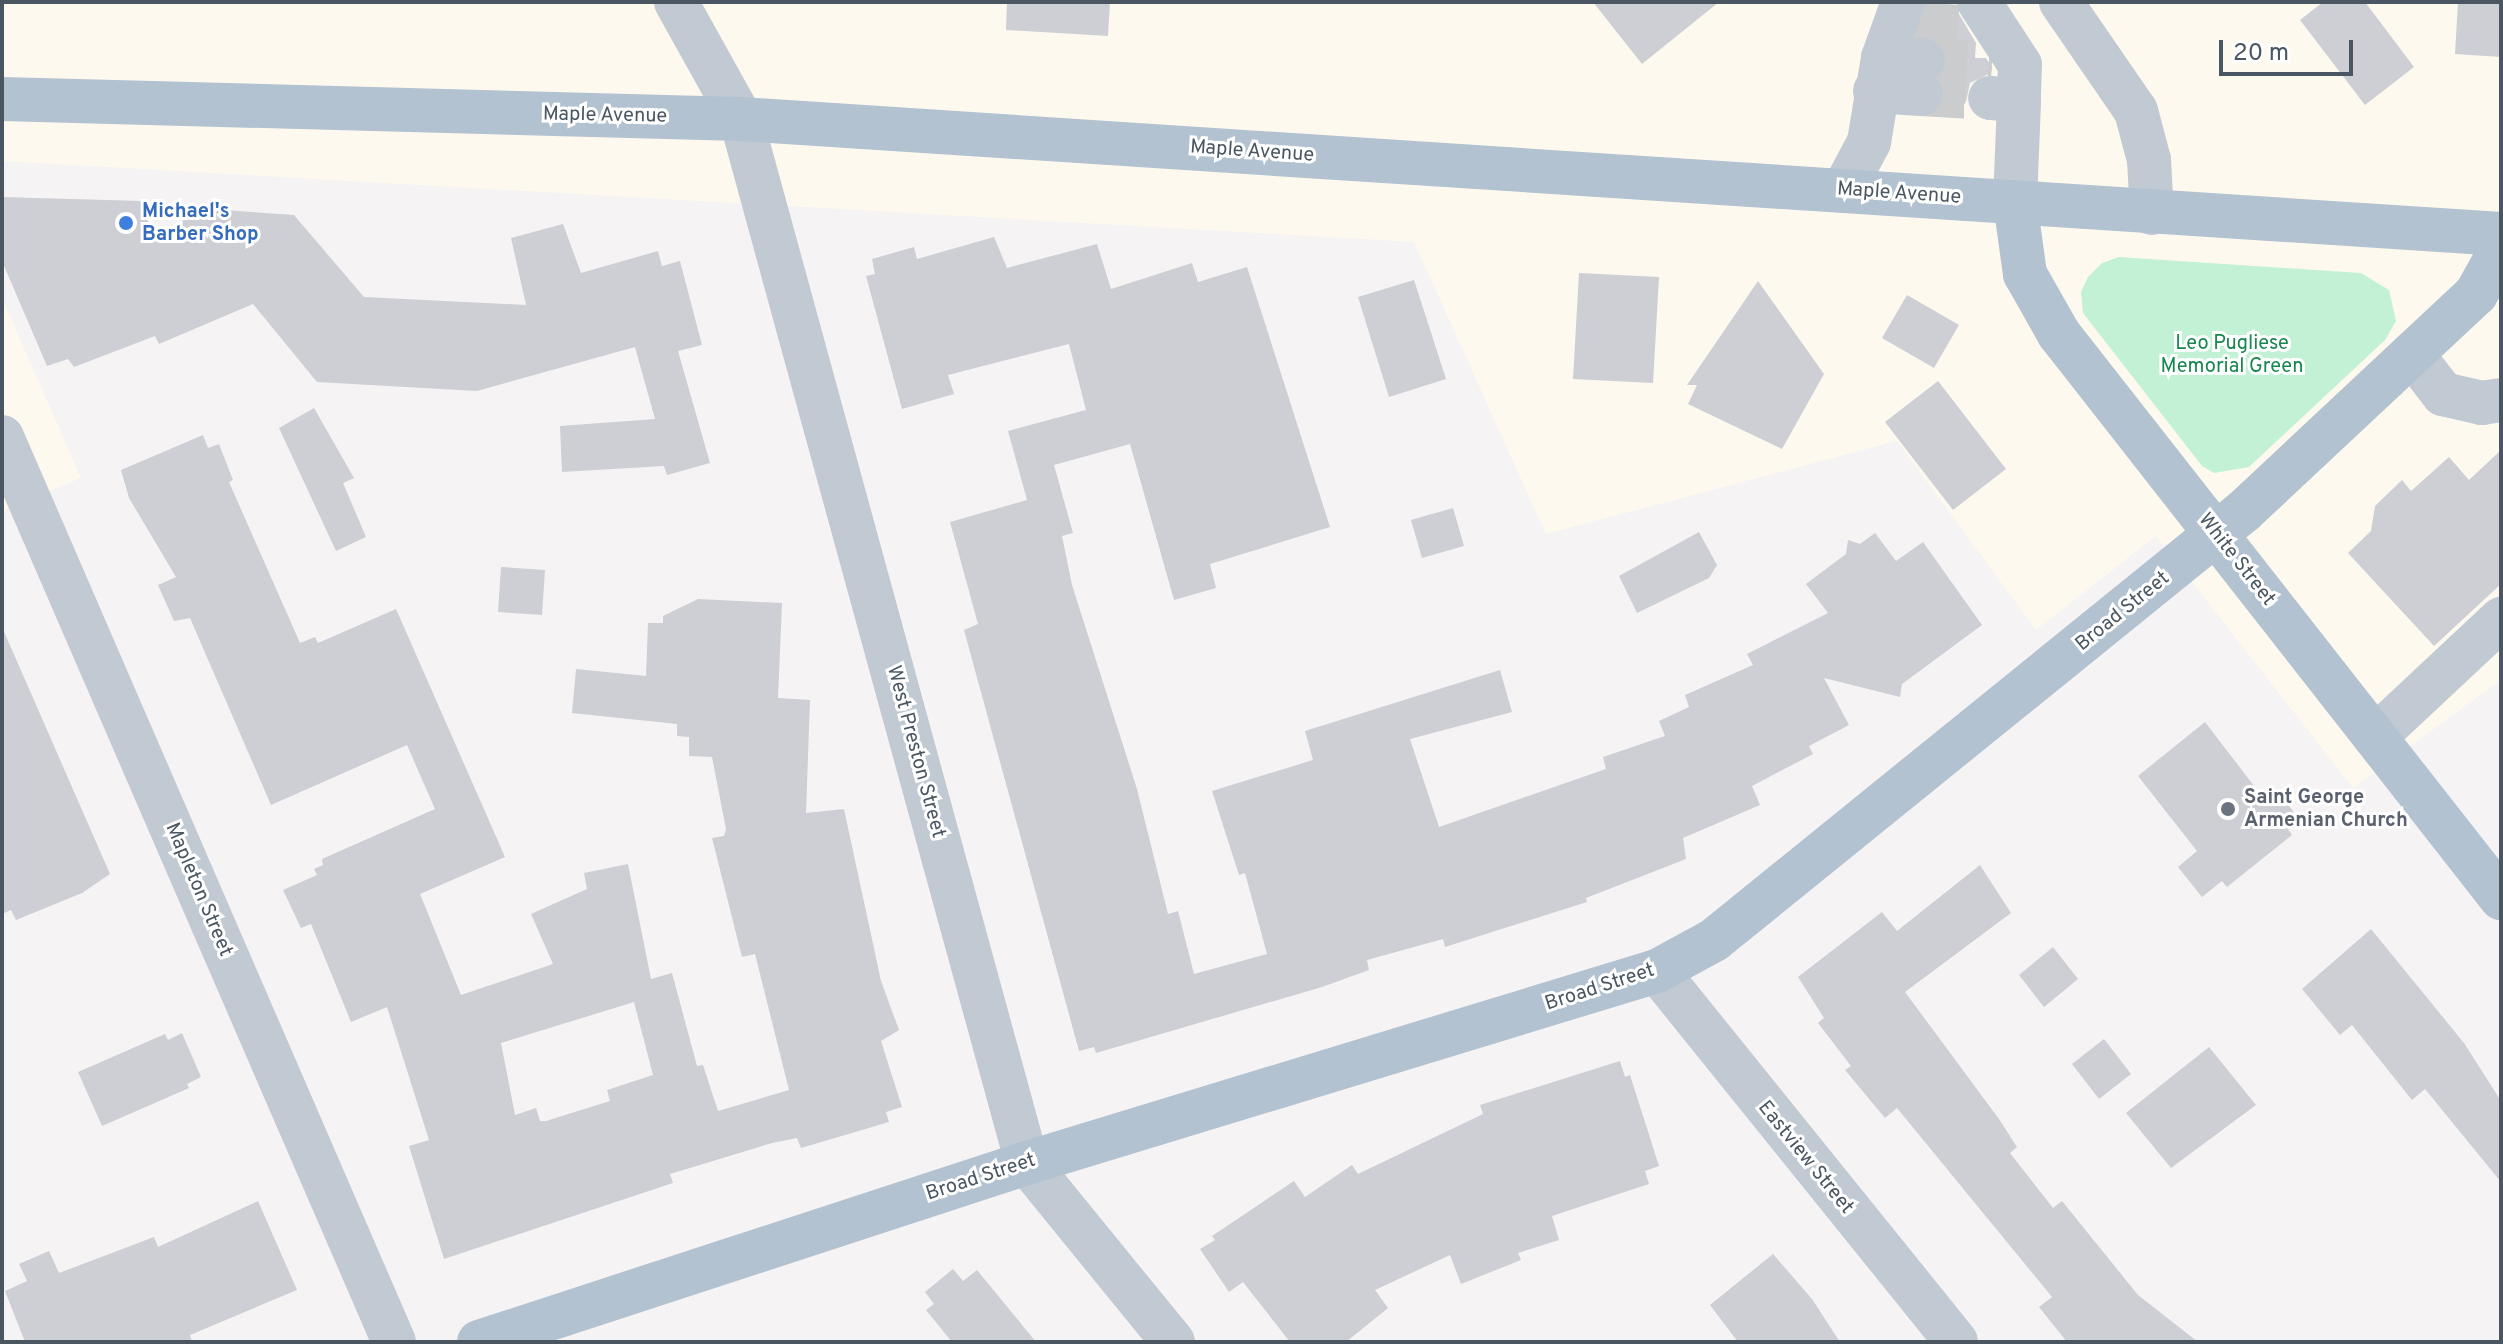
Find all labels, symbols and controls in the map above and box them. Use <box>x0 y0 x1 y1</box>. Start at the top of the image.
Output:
scale bar <box>2223 24 2357 74</box>
text: 20 m <box>2233 39 2289 69</box>
street label: Maple Avenue <box>542 103 668 129</box>
street label: Maple Avenue <box>1189 136 1315 168</box>
street label: Maple Avenue <box>1836 178 1962 210</box>
place label: Michael's Barber Shop <box>142 200 259 247</box>
marker: Michael's Barber Shop <box>117 214 135 232</box>
park label: Leo Pugliese Memorial Green <box>2161 333 2303 380</box>
street label: White Street <box>2192 509 2280 611</box>
street label: Broad Street <box>2071 567 2175 657</box>
street label: West Preston Street <box>880 663 950 841</box>
place label: Saint George Armenian Church <box>2244 786 2408 833</box>
marker: Saint George Armenian Church <box>2219 800 2237 818</box>
street label: Mapleton Street <box>159 820 237 960</box>
street label: Broad Street <box>1542 959 1658 1017</box>
street label: Eastview Street <box>1752 1097 1858 1219</box>
street label: Broad Street <box>923 1149 1039 1207</box>

